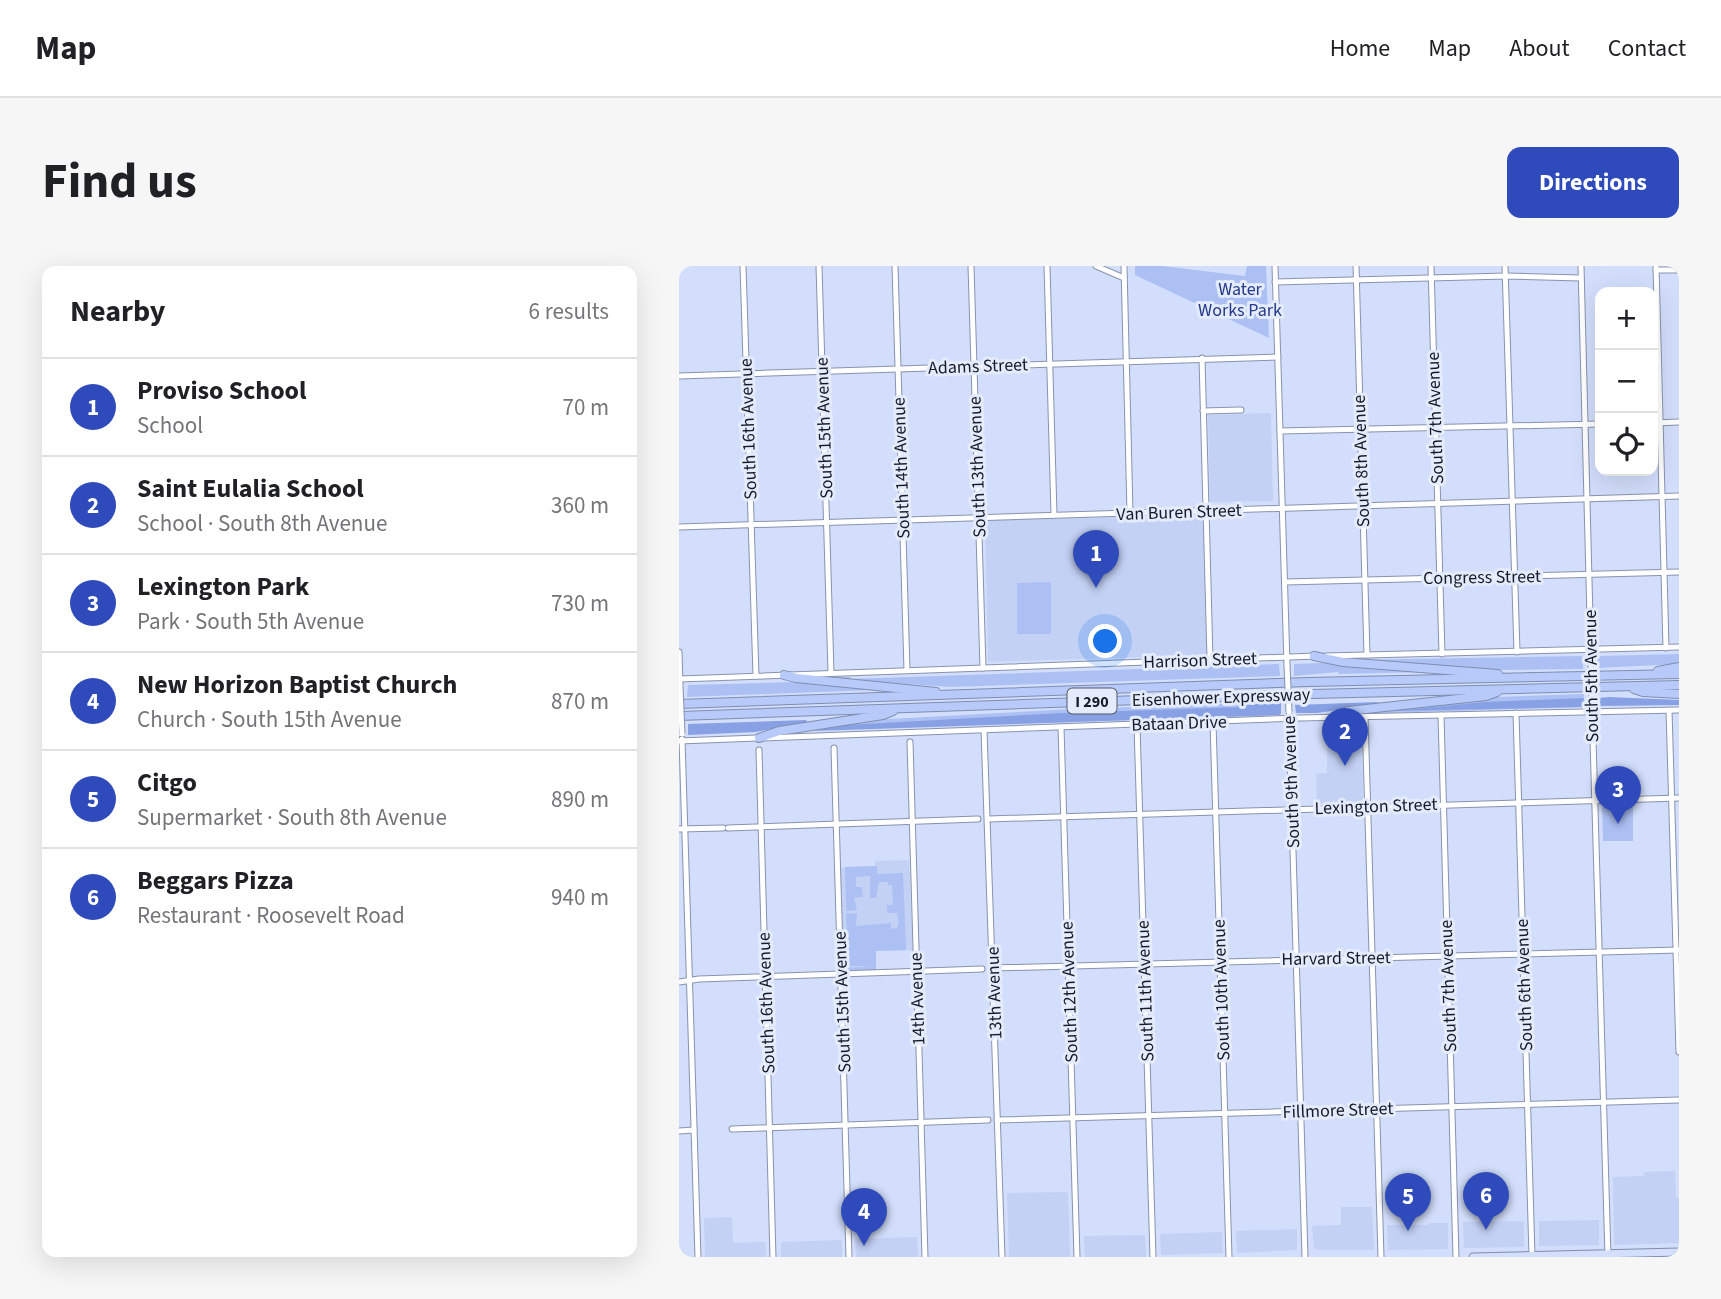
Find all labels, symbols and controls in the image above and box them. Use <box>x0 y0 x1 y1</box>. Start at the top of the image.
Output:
text: Map <box>35 25 96 72</box>
text: Home <box>1330 31 1390 66</box>
text: Map <box>1428 31 1471 66</box>
text: About <box>1509 31 1570 66</box>
text: Contact <box>1608 31 1686 66</box>
text: Find us <box>42 147 197 217</box>
button: Directions <box>1507 147 1679 218</box>
park label: Water Works Park <box>1198 277 1282 323</box>
map controls <box>1595 287 1658 476</box>
button: + <box>1595 287 1658 350</box>
text: Nearby <box>70 290 165 333</box>
text: 6 results <box>529 295 609 328</box>
button: − <box>1595 350 1658 413</box>
street label: South 7th Avenue <box>1421 351 1450 485</box>
street label: Adams Street <box>928 352 1028 381</box>
street label: South 15th Avenue <box>810 357 839 499</box>
street label: South 16th Avenue <box>734 358 763 500</box>
text: Proviso School <box>137 372 307 409</box>
text: 1 <box>87 391 99 424</box>
text: 70 m <box>562 391 609 424</box>
street label: South 8th Avenue <box>1347 394 1376 528</box>
street label: South 13th Avenue <box>963 396 992 538</box>
street label: South 14th Avenue <box>887 397 916 539</box>
text: School <box>137 409 203 442</box>
button: locate <box>1595 413 1658 476</box>
text: Saint Eulalia School <box>137 470 364 507</box>
text: 2 <box>87 489 99 522</box>
text: 360 m <box>551 489 609 522</box>
street label: Van Buren Street <box>1116 498 1242 527</box>
text: School · South 8th Avenue <box>137 507 387 540</box>
pin: 1 <box>1073 530 1119 588</box>
street label: Congress Street <box>1423 564 1541 591</box>
text: Lexington Park <box>137 568 309 605</box>
text: 3 <box>87 587 99 620</box>
text: 730 m <box>551 587 609 620</box>
text: Park · South 5th Avenue <box>137 605 364 638</box>
street label: South 5th Avenue <box>1578 609 1605 742</box>
your location <box>1088 624 1122 658</box>
street label: Harrison Street <box>1143 646 1257 675</box>
text: New Horizon Baptist Church <box>137 666 457 703</box>
street label: Eisenhower Expressway <box>1131 682 1311 713</box>
text: 4 <box>87 685 99 718</box>
text: 870 m <box>551 685 609 718</box>
road number: I 290 <box>1067 688 1117 714</box>
text: Church · South 15th Avenue <box>137 703 402 736</box>
pin: 2 <box>1322 708 1368 766</box>
street label: Bataan Drive <box>1131 709 1227 738</box>
street label: South 9th Avenue <box>1277 715 1306 849</box>
text: Citgo <box>137 764 197 801</box>
pin: 3 <box>1595 766 1641 824</box>
text: 5 <box>87 783 99 816</box>
text: 890 m <box>551 783 609 816</box>
street label: Lexington Street <box>1314 792 1438 821</box>
text: Supermarket · South 8th Avenue <box>137 801 447 834</box>
text: Beggars Pizza <box>137 862 294 899</box>
text: 6 <box>87 881 99 914</box>
text: 940 m <box>551 881 609 914</box>
text: Restaurant · Roosevelt Road <box>137 899 405 932</box>
street label: South 6th Avenue <box>1510 918 1539 1052</box>
street label: South 10th Avenue <box>1207 919 1236 1061</box>
street label: South 7th Avenue <box>1434 919 1463 1053</box>
street label: South 11th Avenue <box>1131 920 1160 1062</box>
street label: South 12th Avenue <box>1055 921 1084 1063</box>
street label: South 15th Avenue <box>828 931 857 1073</box>
street label: South 16th Avenue <box>752 932 781 1074</box>
street label: Harvard Street <box>1281 945 1391 972</box>
street label: 13th Avenue <box>980 946 1009 1040</box>
street label: 14th Avenue <box>903 952 932 1046</box>
street label: Fillmore Street <box>1282 1096 1394 1125</box>
pin: 6 <box>1463 1172 1509 1230</box>
pin: 5 <box>1385 1173 1431 1231</box>
pin: 4 <box>841 1188 887 1246</box>

